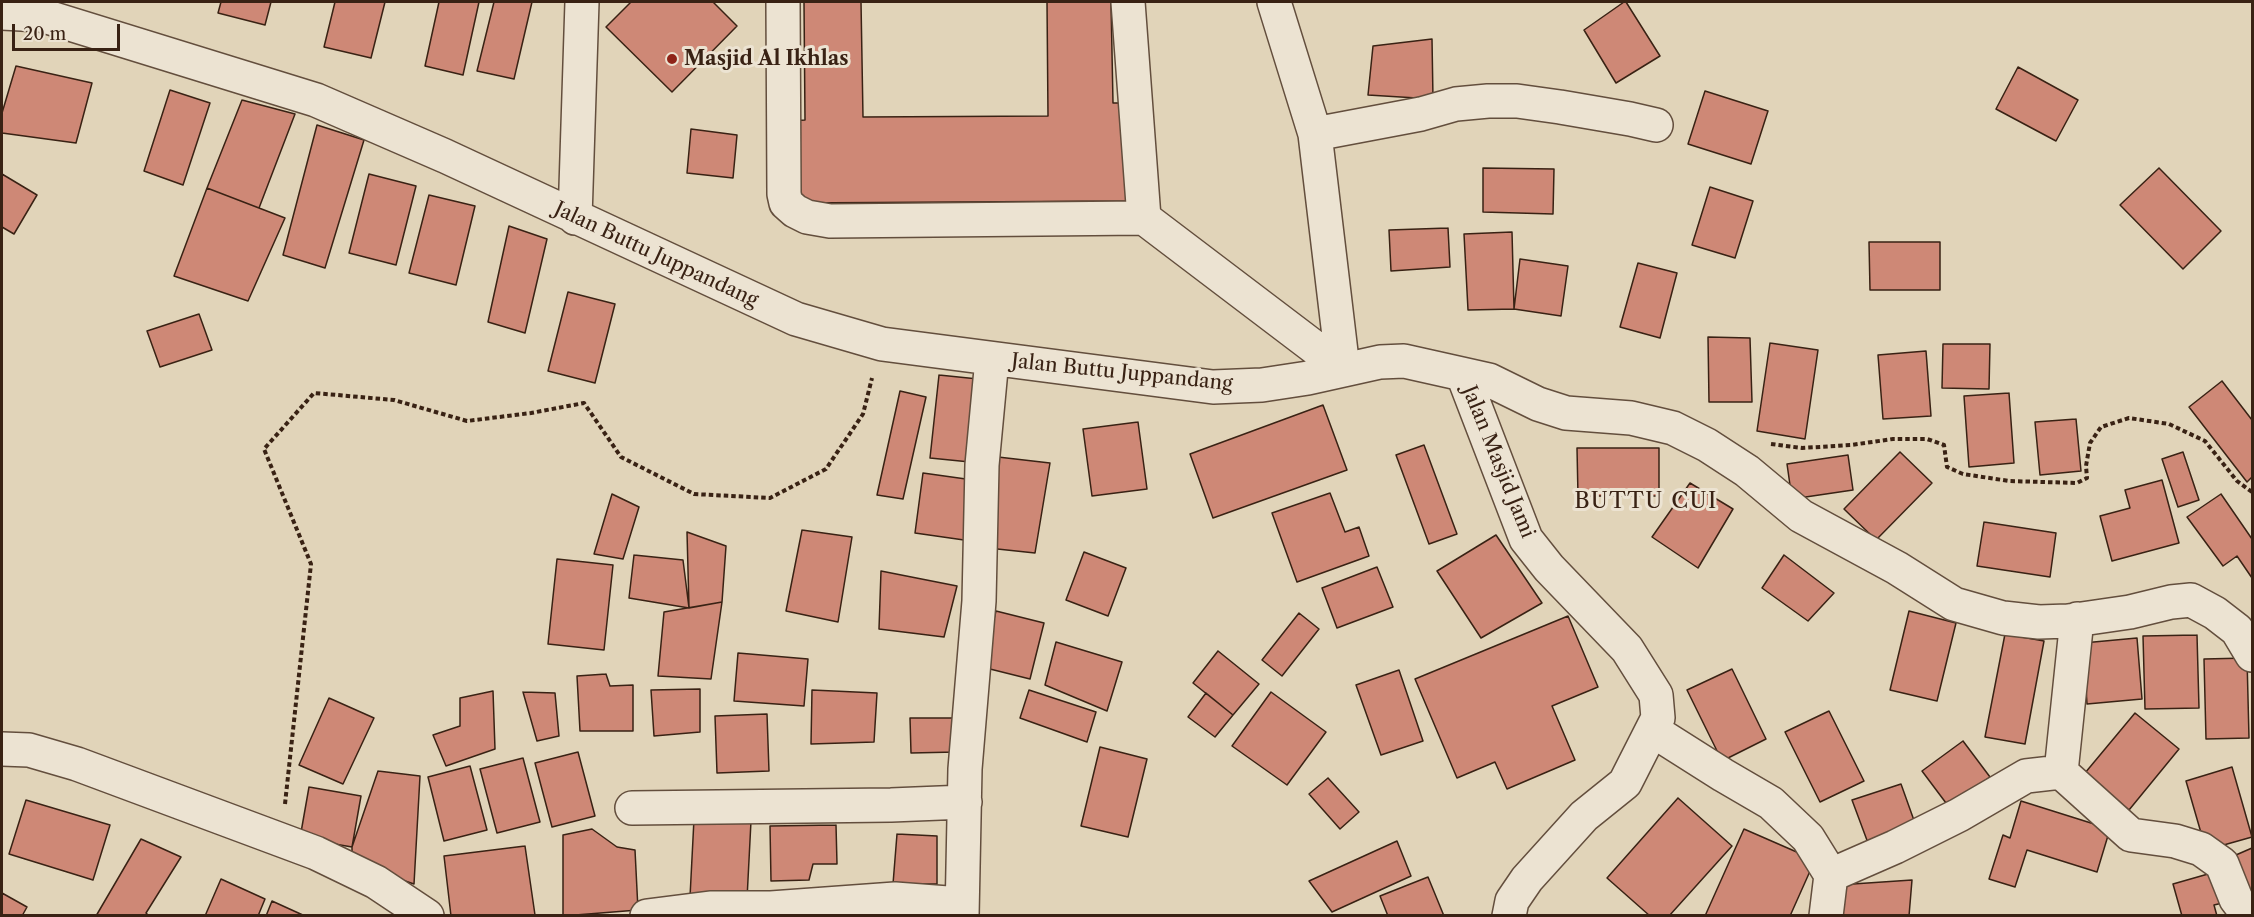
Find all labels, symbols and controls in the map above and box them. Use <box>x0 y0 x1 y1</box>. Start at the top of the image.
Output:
scale bar <box>15 12 123 50</box>
text: 20 m <box>23 23 66 45</box>
place label: Masjid Al Ikhlas <box>684 47 849 71</box>
marker: Masjid Al Ikhlas <box>665 52 679 66</box>
street label: Jalan Buttu Juppandang <box>550 197 762 313</box>
street label: Jalan Buttu Juppandang <box>1010 349 1234 397</box>
street label: Jalan Masjid Jami <box>1456 382 1540 542</box>
district label: BUTTU CUI <box>1574 489 1718 515</box>

